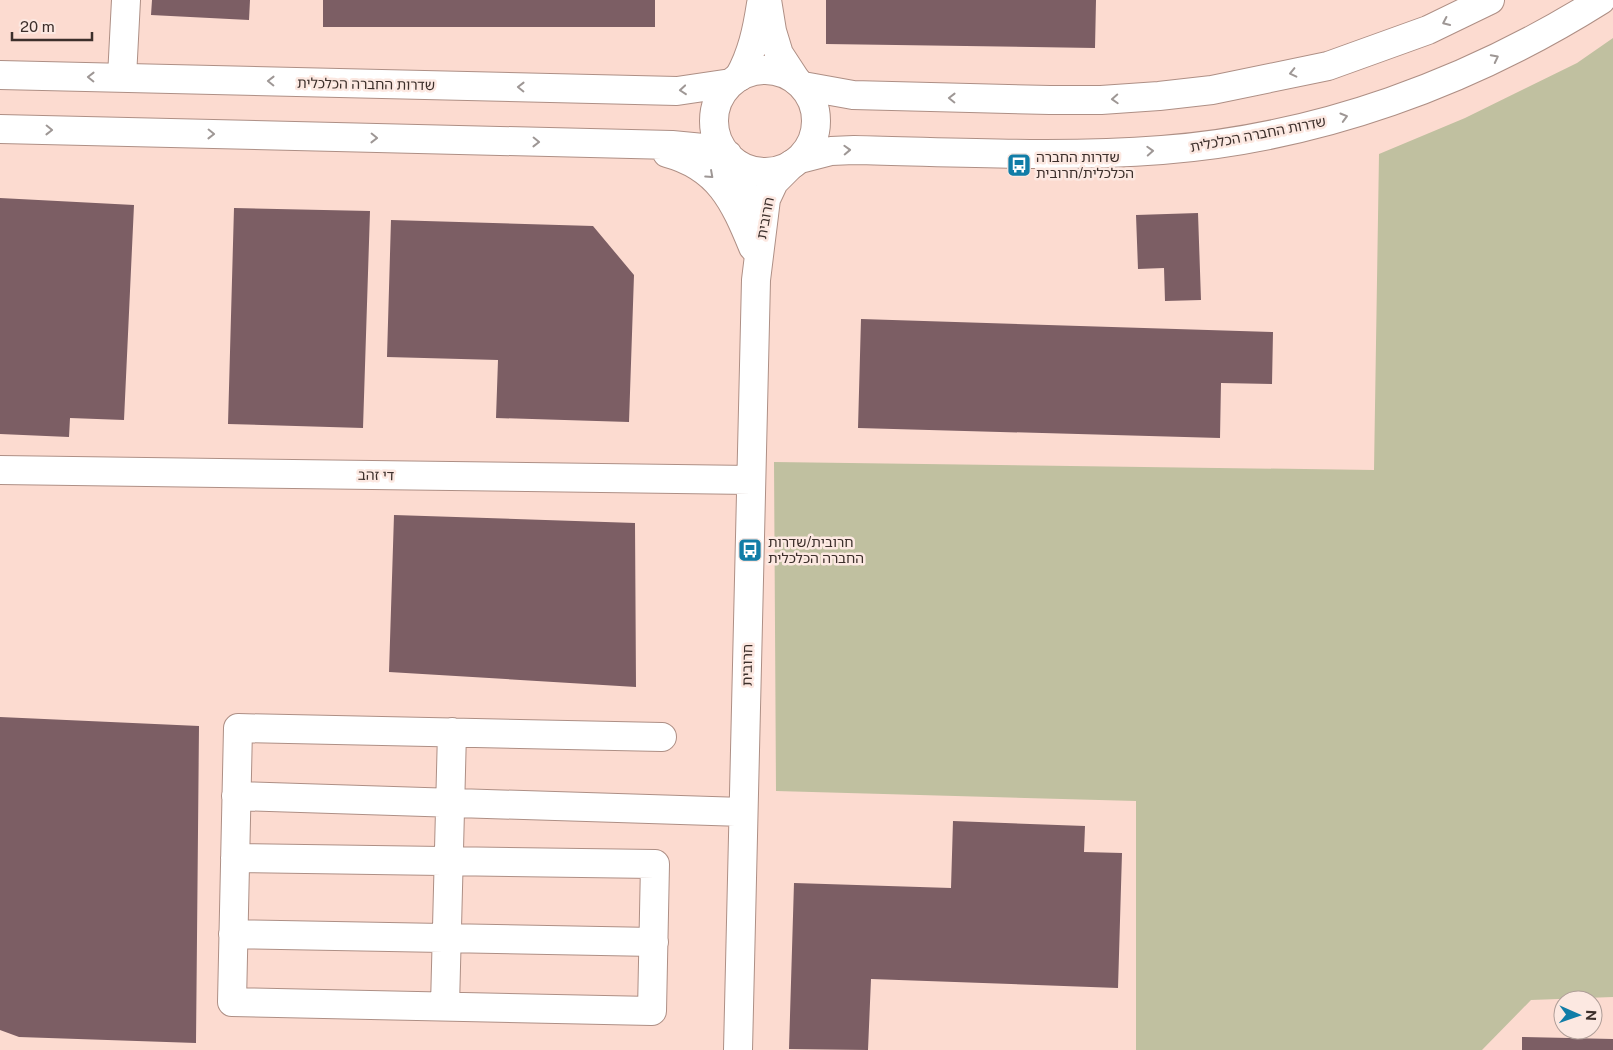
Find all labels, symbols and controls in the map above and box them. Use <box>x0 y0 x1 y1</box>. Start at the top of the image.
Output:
scale bar <box>12 10 92 42</box>
one-way arrow <box>1442 15 1451 26</box>
text: 20 m <box>20 18 55 35</box>
one-way arrow <box>1490 54 1499 64</box>
one-way arrow <box>1288 68 1297 78</box>
one-way arrow <box>86 72 94 82</box>
street label: שדרות החברה הכלכלית <box>297 75 435 93</box>
one-way arrow <box>266 76 274 86</box>
one-way arrow <box>516 82 524 93</box>
one-way arrow <box>679 84 687 95</box>
one-way arrow <box>948 93 956 103</box>
one-way arrow <box>1110 93 1118 104</box>
street label: שדרות החברה הכלכלית <box>1189 113 1327 155</box>
one-way arrow <box>1339 113 1348 123</box>
one-way arrow <box>45 125 53 135</box>
one-way arrow <box>208 129 215 139</box>
one-way arrow <box>370 133 378 143</box>
one-way arrow <box>532 137 540 147</box>
one-way arrow <box>844 145 852 156</box>
one-way arrow <box>1146 146 1154 157</box>
place label: שדרות החברה הכלכלית/חרובית <box>1036 149 1134 181</box>
bus stop icon: שדרות החברה הכלכלית/חרובית <box>1006 152 1032 178</box>
one-way arrow <box>705 170 714 179</box>
street label: חרובית <box>753 196 777 240</box>
street label: די זהב <box>358 467 395 483</box>
place label: חרובית/שדרות החברה הכלכלית <box>768 534 864 566</box>
bus stop icon: חרובית/שדרות החברה הכלכלית <box>737 537 763 563</box>
street label: חרובית <box>739 644 755 686</box>
north arrow <box>1553 990 1603 1040</box>
text: N <box>1583 1010 1599 1021</box>

